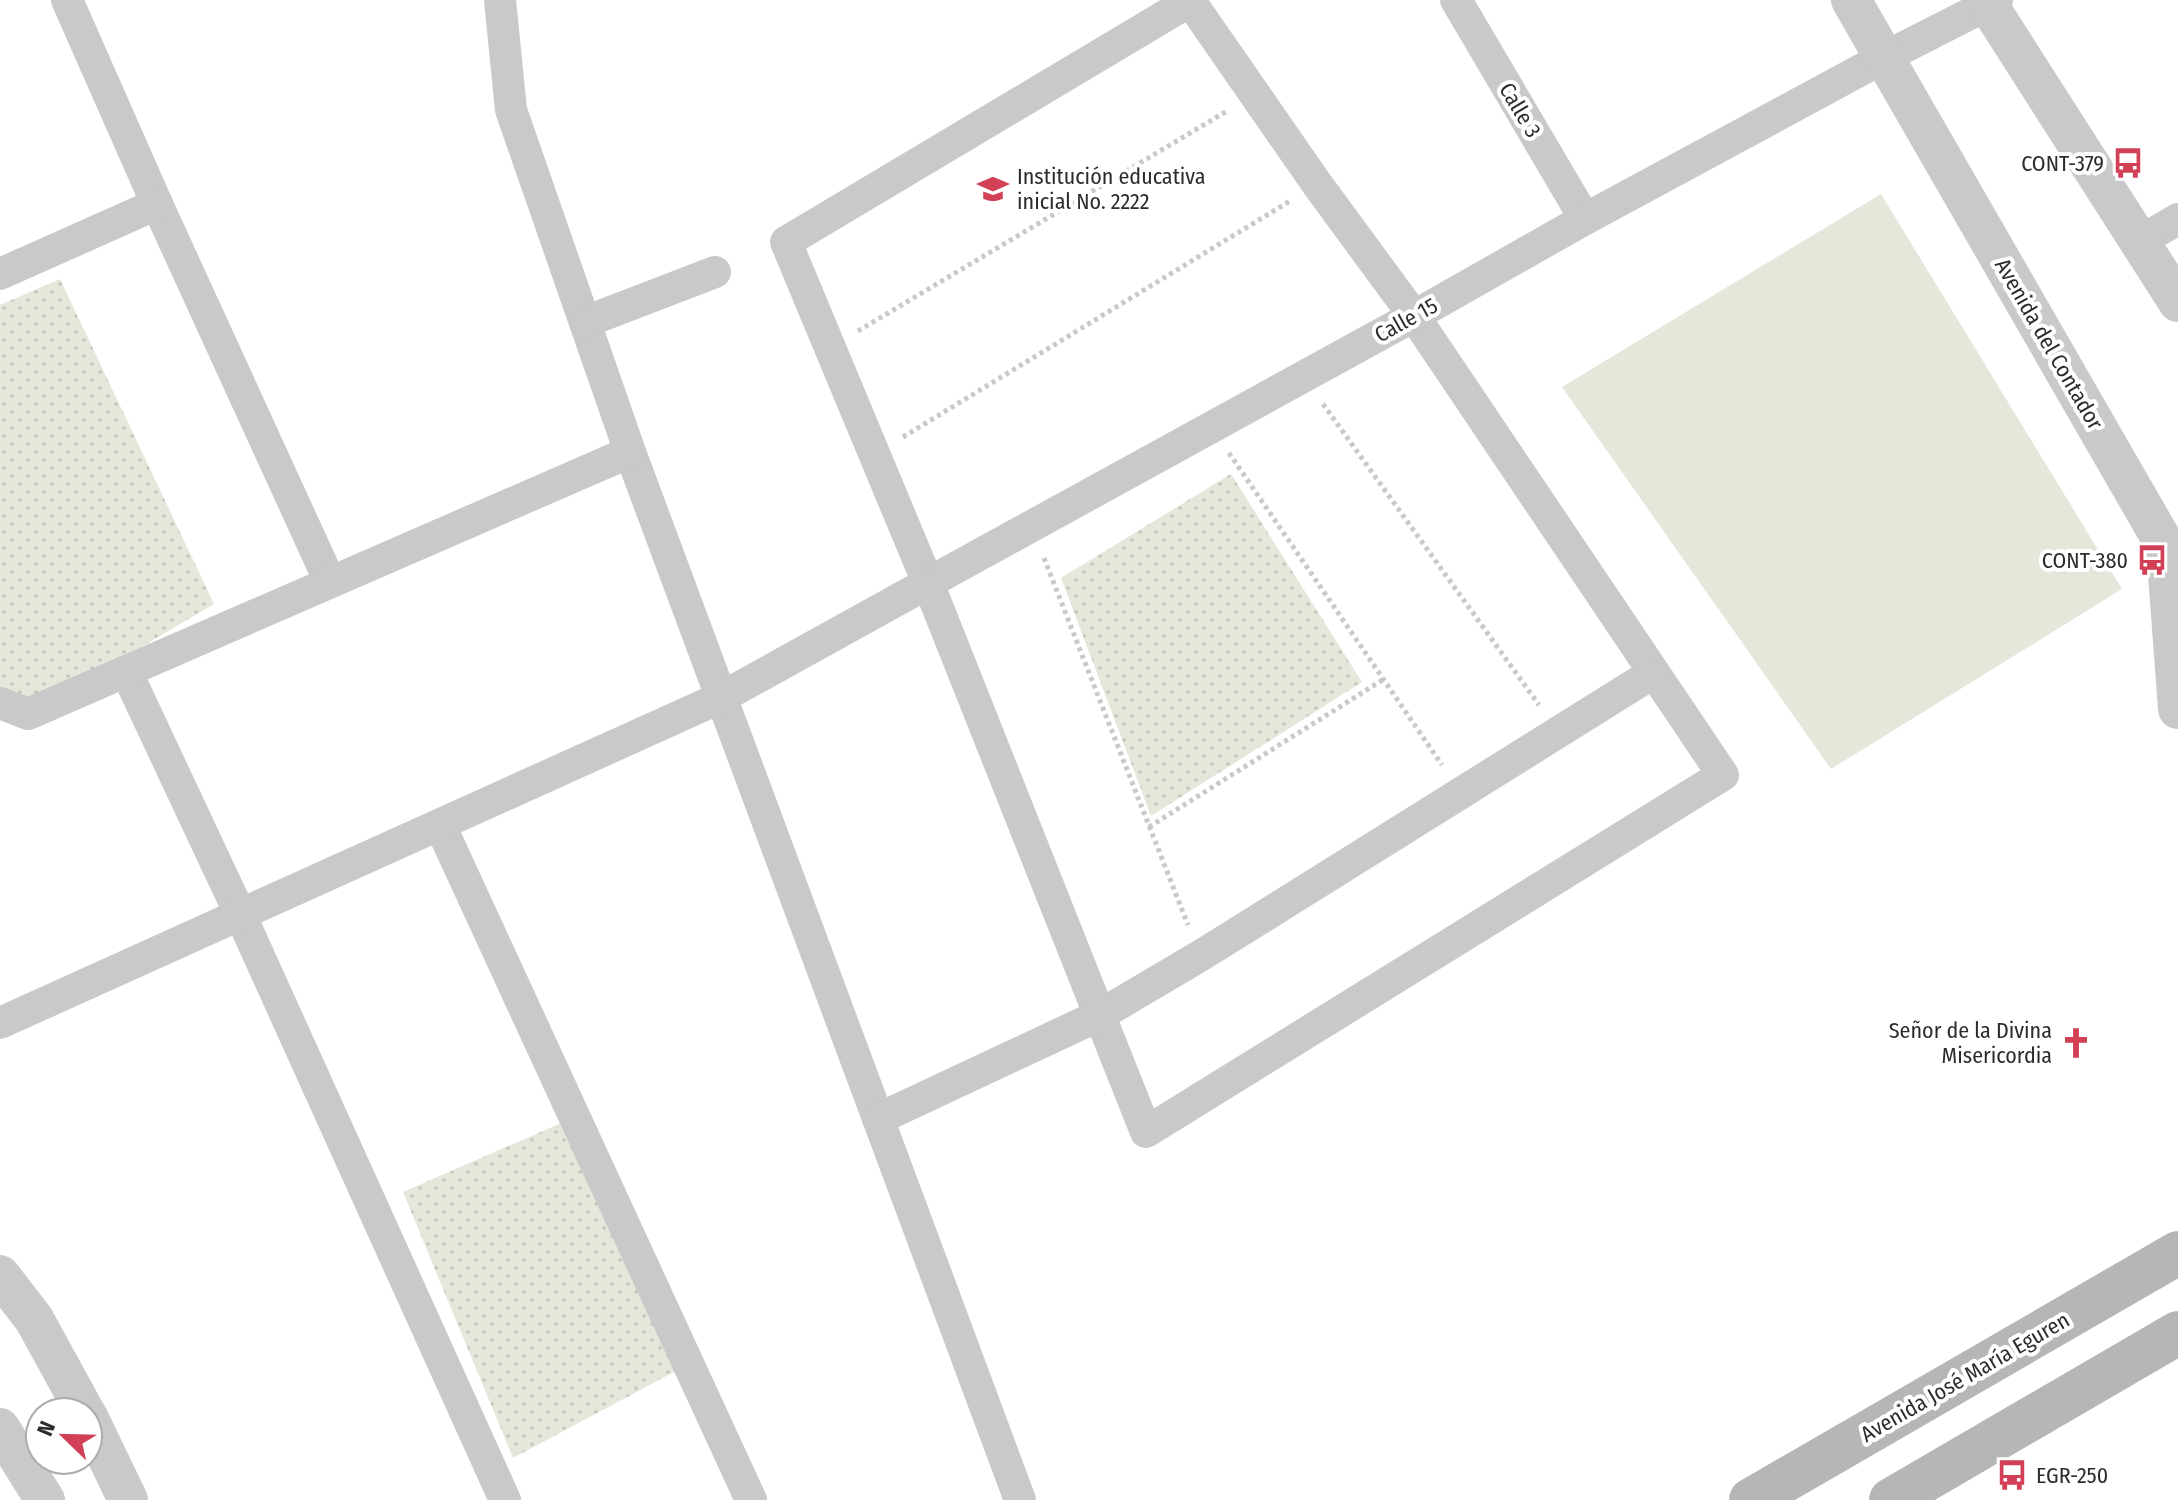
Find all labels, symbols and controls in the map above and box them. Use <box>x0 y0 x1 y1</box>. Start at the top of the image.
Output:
street label: Calle 3 <box>1493 78 1547 142</box>
bus stop icon: CONT-379 <box>2111 146 2145 180</box>
place label: CONT-379 <box>2021 150 2104 177</box>
place label: Institución educativa inicial No. 2222 <box>1017 163 1206 215</box>
school or university icon: Institución educativa inicial No. 2222 <box>976 172 1010 206</box>
street label: Avenida del Contador <box>1989 253 2109 435</box>
street label: Calle 15 <box>1370 292 1442 348</box>
bus stop icon: CONT-380 <box>2135 543 2169 577</box>
place label: CONT-380 <box>2042 547 2128 574</box>
place label: Señor de la Divina Misericordia <box>1889 1017 2052 1069</box>
church icon: Señor de la Divina Misericordia <box>2059 1026 2093 1060</box>
street label: Avenida José María Eguren <box>1856 1306 2074 1448</box>
north arrow <box>24 1396 104 1476</box>
text: N <box>31 1417 61 1440</box>
bus stop icon: EGR-250 <box>1995 1458 2029 1492</box>
place label: EGR-250 <box>2036 1462 2108 1489</box>

